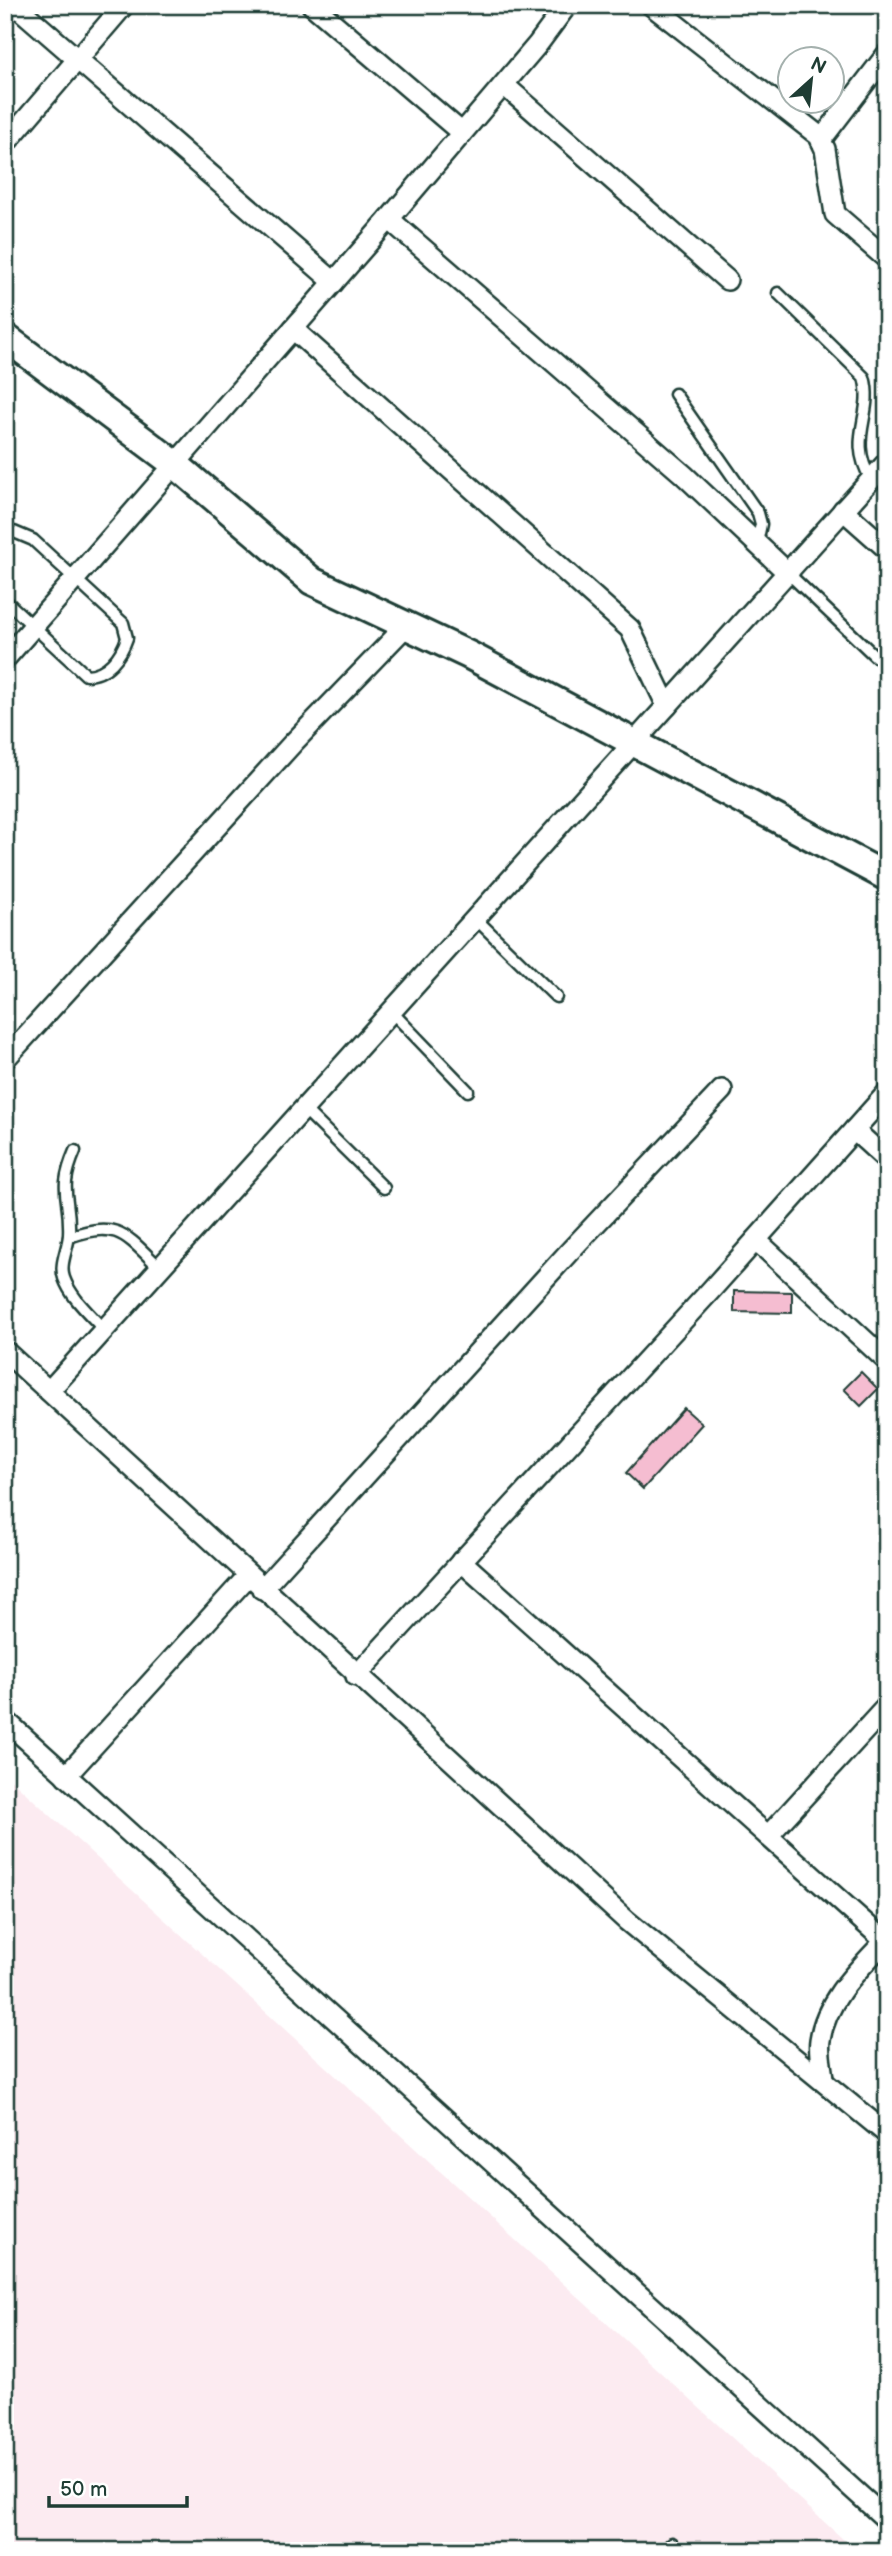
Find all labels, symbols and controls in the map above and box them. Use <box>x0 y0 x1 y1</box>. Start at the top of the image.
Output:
north arrow <box>776 46 846 116</box>
text: N <box>806 53 830 80</box>
scale bar <box>49 2465 187 2509</box>
text: 50 m <box>60 2477 107 2502</box>

